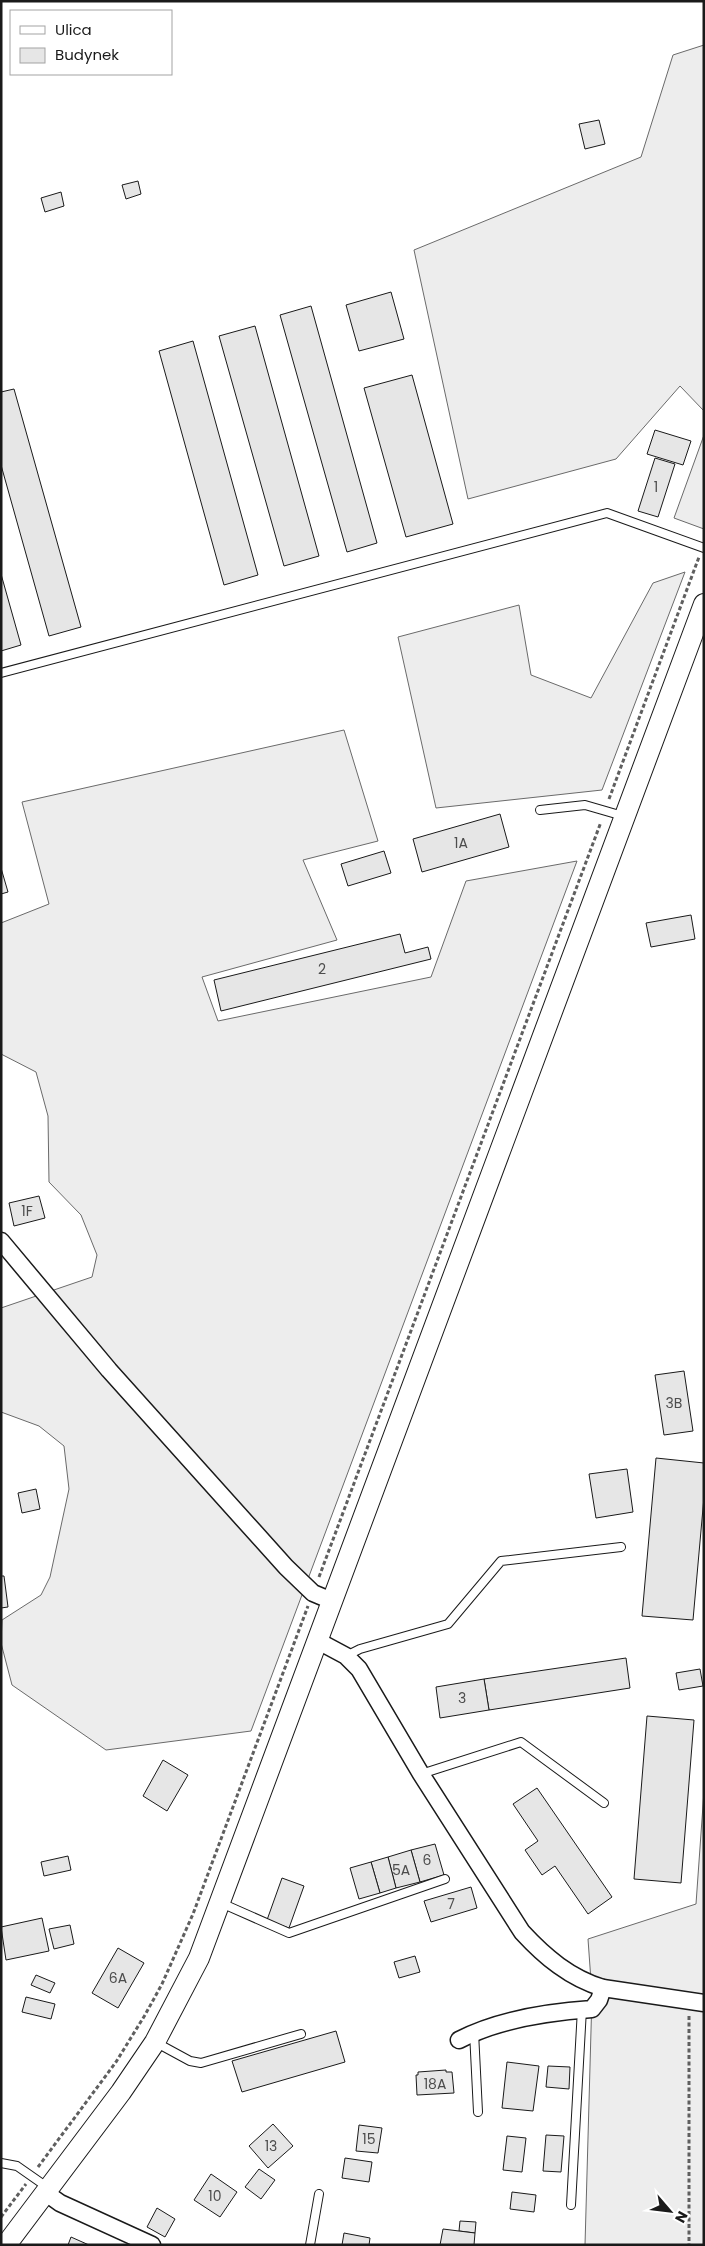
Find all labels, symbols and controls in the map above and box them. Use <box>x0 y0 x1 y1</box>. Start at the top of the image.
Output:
legend <box>10 10 172 75</box>
text: Ulica <box>55 19 92 40</box>
text: Budynek <box>55 44 119 65</box>
house number: 1 <box>654 477 658 497</box>
house number: 1A <box>454 833 468 853</box>
house number: 2 <box>318 959 326 979</box>
house number: 1F <box>21 1201 33 1221</box>
house number: 3B <box>666 1393 682 1413</box>
house number: 3 <box>458 1688 466 1708</box>
house number: 6 <box>423 1850 432 1870</box>
house number: 5A <box>392 1860 410 1880</box>
house number: 7 <box>447 1894 455 1914</box>
house number: 6A <box>109 1968 127 1988</box>
house number: 18A <box>424 2074 446 2094</box>
house number: 15 <box>362 2129 376 2149</box>
house number: 13 <box>265 2136 277 2156</box>
house number: 10 <box>208 2186 222 2206</box>
north arrow <box>645 2186 695 2236</box>
text: N <box>670 2208 693 2226</box>

